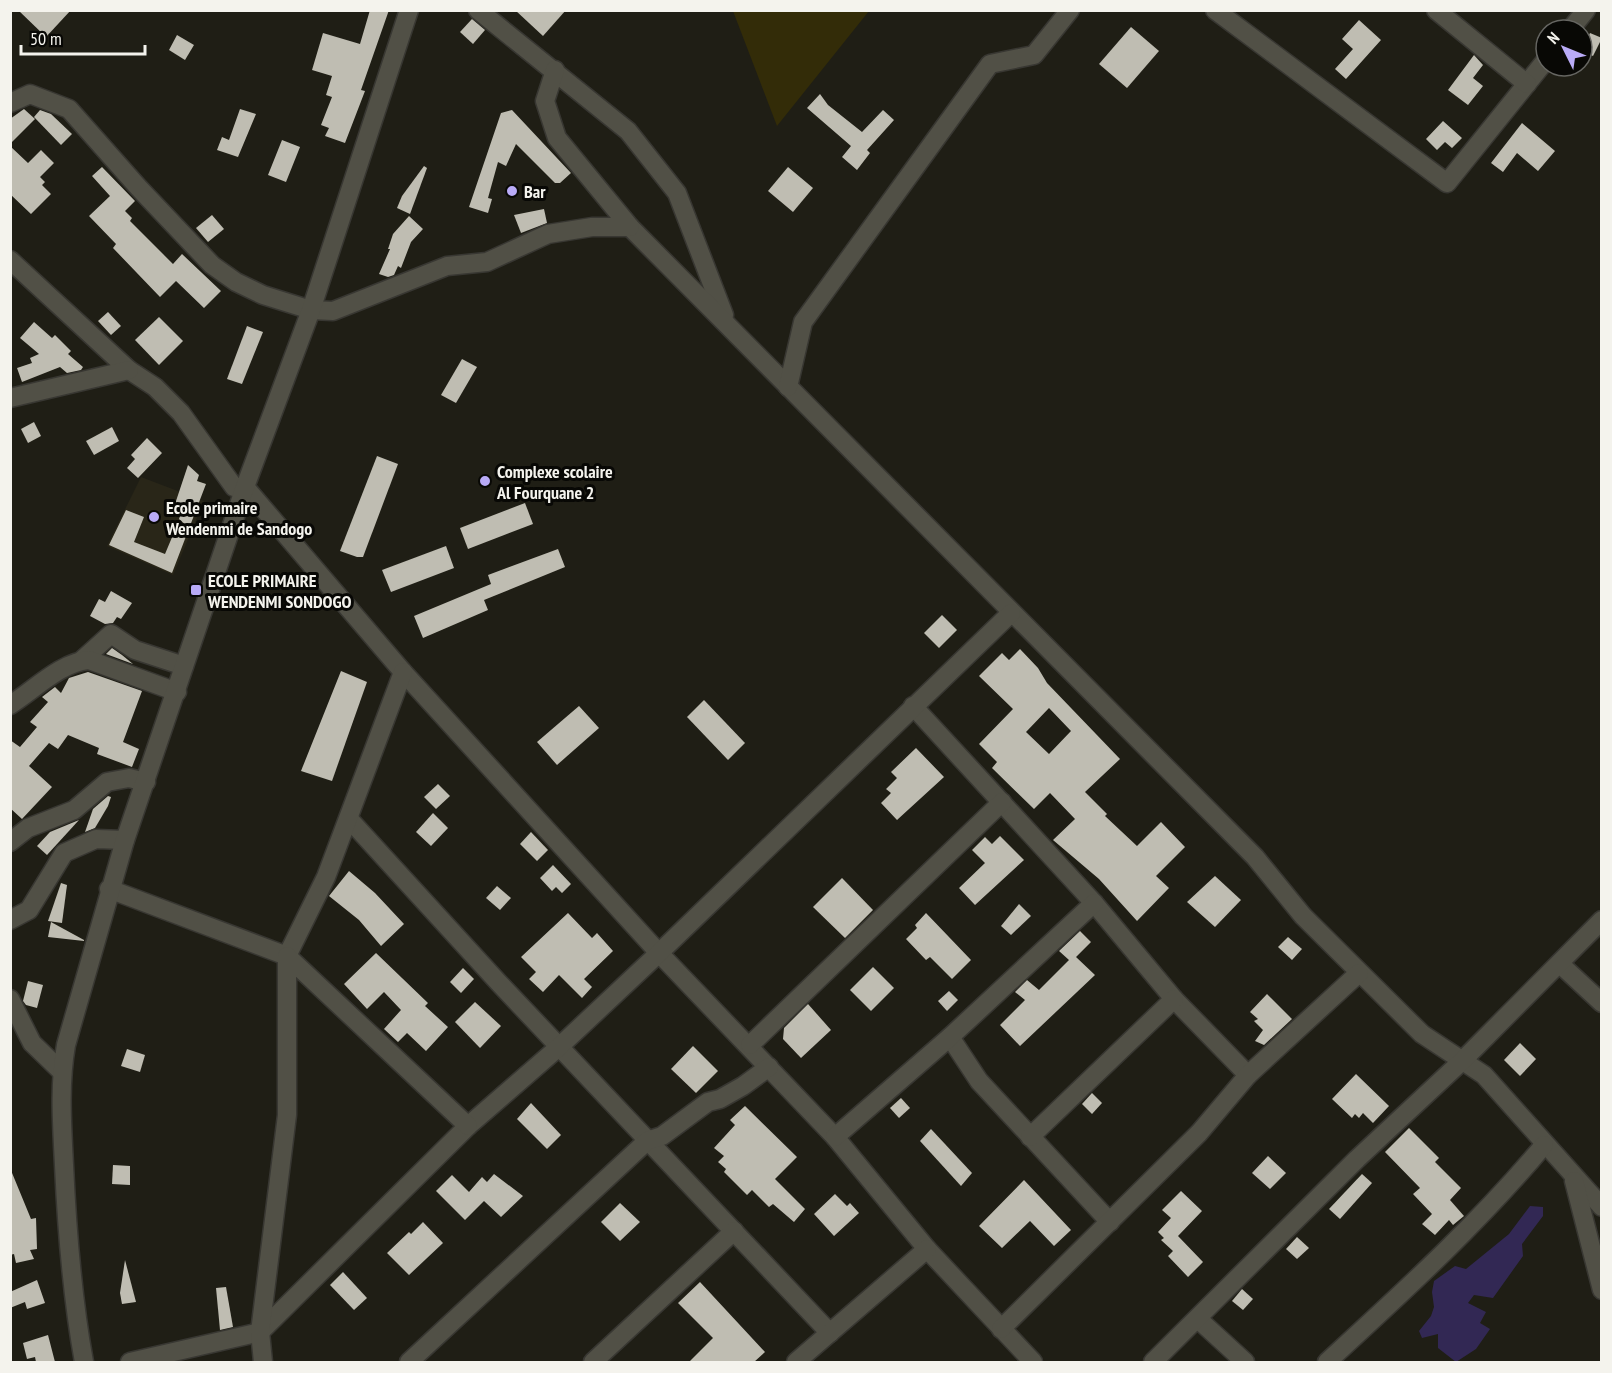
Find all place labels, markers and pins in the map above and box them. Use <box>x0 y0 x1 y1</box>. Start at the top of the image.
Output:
place label: Bar <box>524 180 546 203</box>
marker: Bar <box>505 184 519 198</box>
place label: Complexe scolaire Al Fourquane 2 <box>496 460 613 504</box>
marker: Complexe scolaire Al Fourquane 2 <box>478 474 492 488</box>
place label: Ecole primaire Wendenmi de Sandogo <box>165 496 312 540</box>
marker: Ecole primaire Wendenmi de Sandogo <box>147 510 161 524</box>
place label: ECOLE PRIMAIRE WENDENMI SONDOGO <box>207 569 352 613</box>
marker: ECOLE PRIMAIRE WENDENMI SONDOGO <box>189 583 203 597</box>

